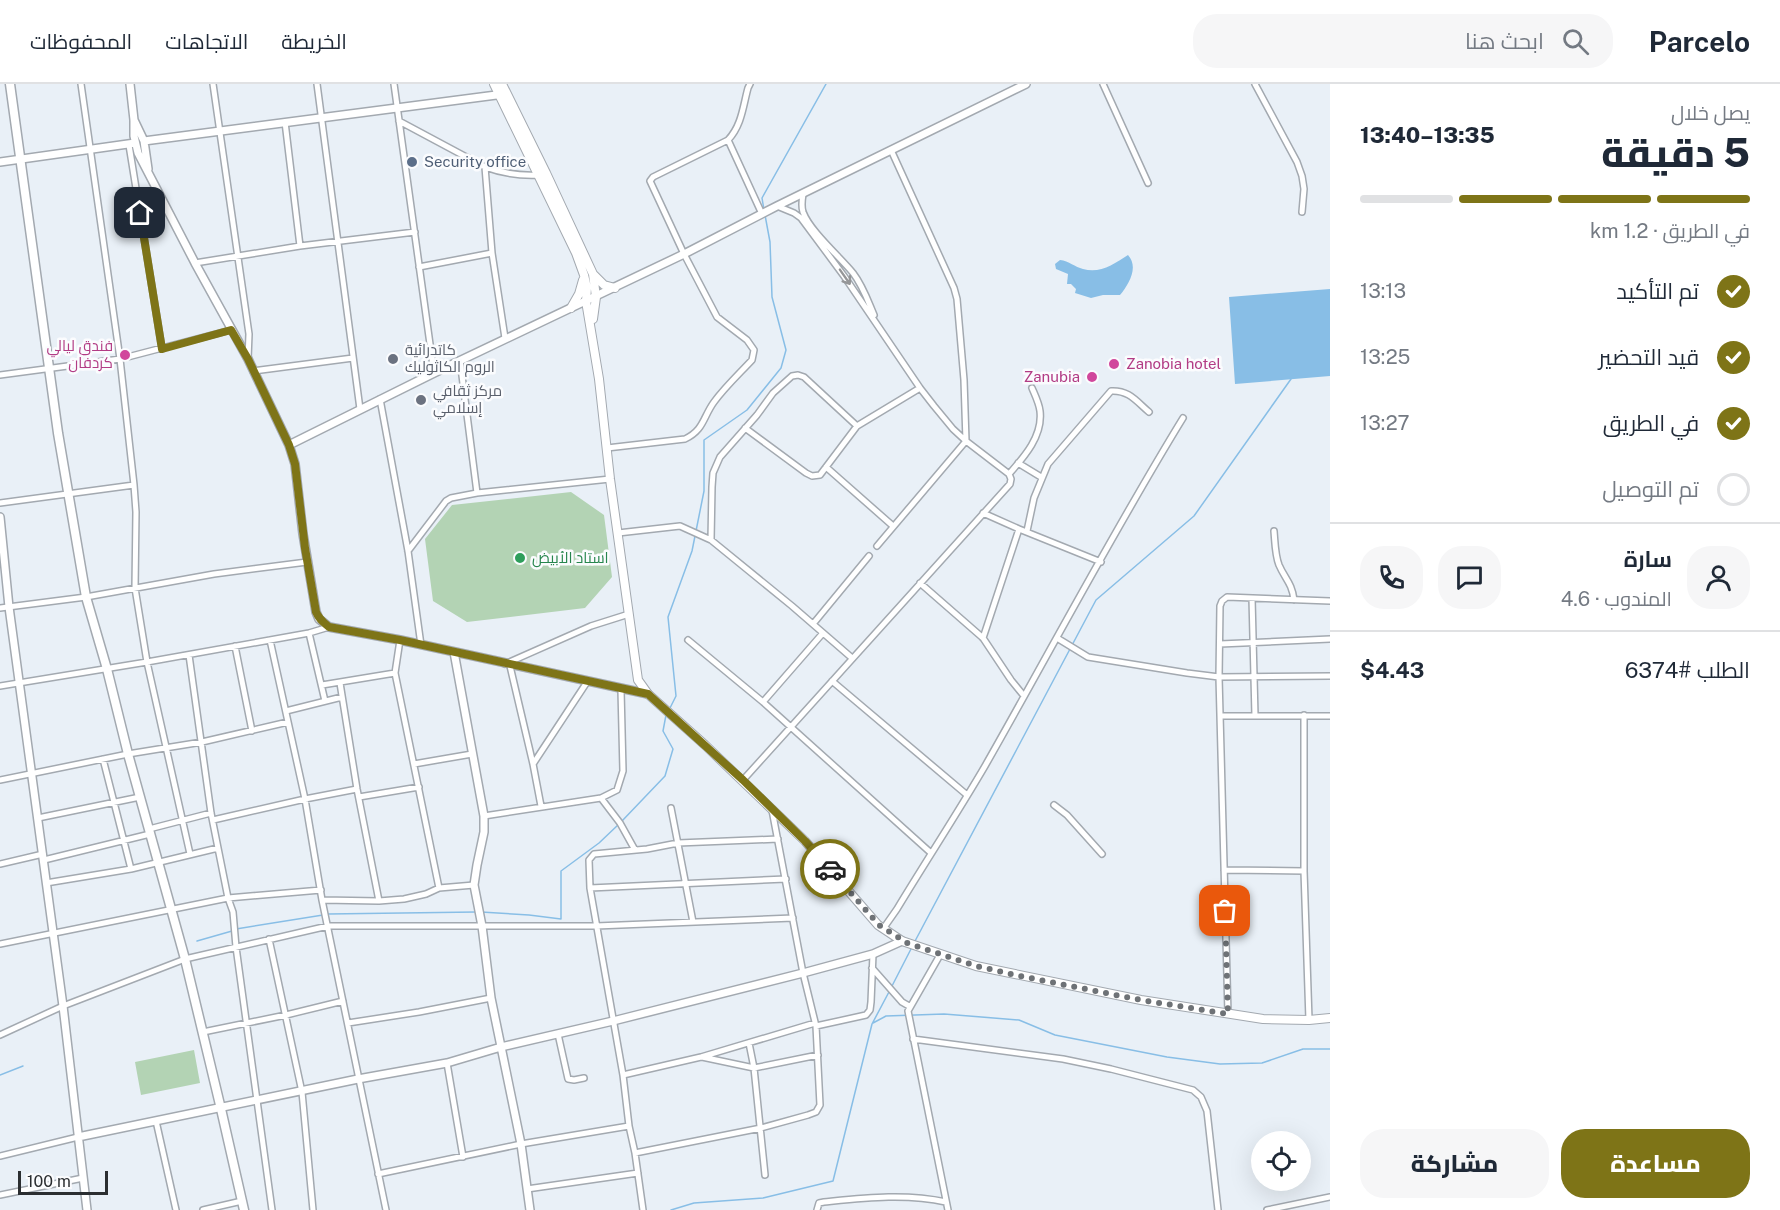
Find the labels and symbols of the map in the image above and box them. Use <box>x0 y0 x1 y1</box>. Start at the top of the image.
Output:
place label: Security office <box>424 153 526 170</box>
marker: Security office <box>405 155 419 169</box>
pin <box>114 187 165 238</box>
one-way arrow <box>839 269 851 285</box>
place label: فندق ليالي كردفان <box>47 337 113 373</box>
place label: كاتدرائية الروم الكاثوليك <box>405 341 495 377</box>
marker: فندق ليالي كردفان <box>118 348 132 362</box>
marker: كاتدرائية الروم الكاثوليك <box>386 352 400 366</box>
place label: Zanobia hotel <box>1126 355 1221 372</box>
marker: Zanobia hotel <box>1107 357 1121 371</box>
place label: Zanubia <box>1024 368 1080 385</box>
marker: Zanubia <box>1085 370 1099 384</box>
place label: مركز ثقافي إسلامي <box>433 382 502 420</box>
marker: مركز ثقافي إسلامي <box>414 393 428 407</box>
place label: استاد الأبيض <box>532 549 609 568</box>
marker: استاد الأبيض <box>513 551 527 565</box>
courier <box>800 839 860 899</box>
pin <box>1199 885 1250 936</box>
scale bar <box>18 1168 108 1196</box>

